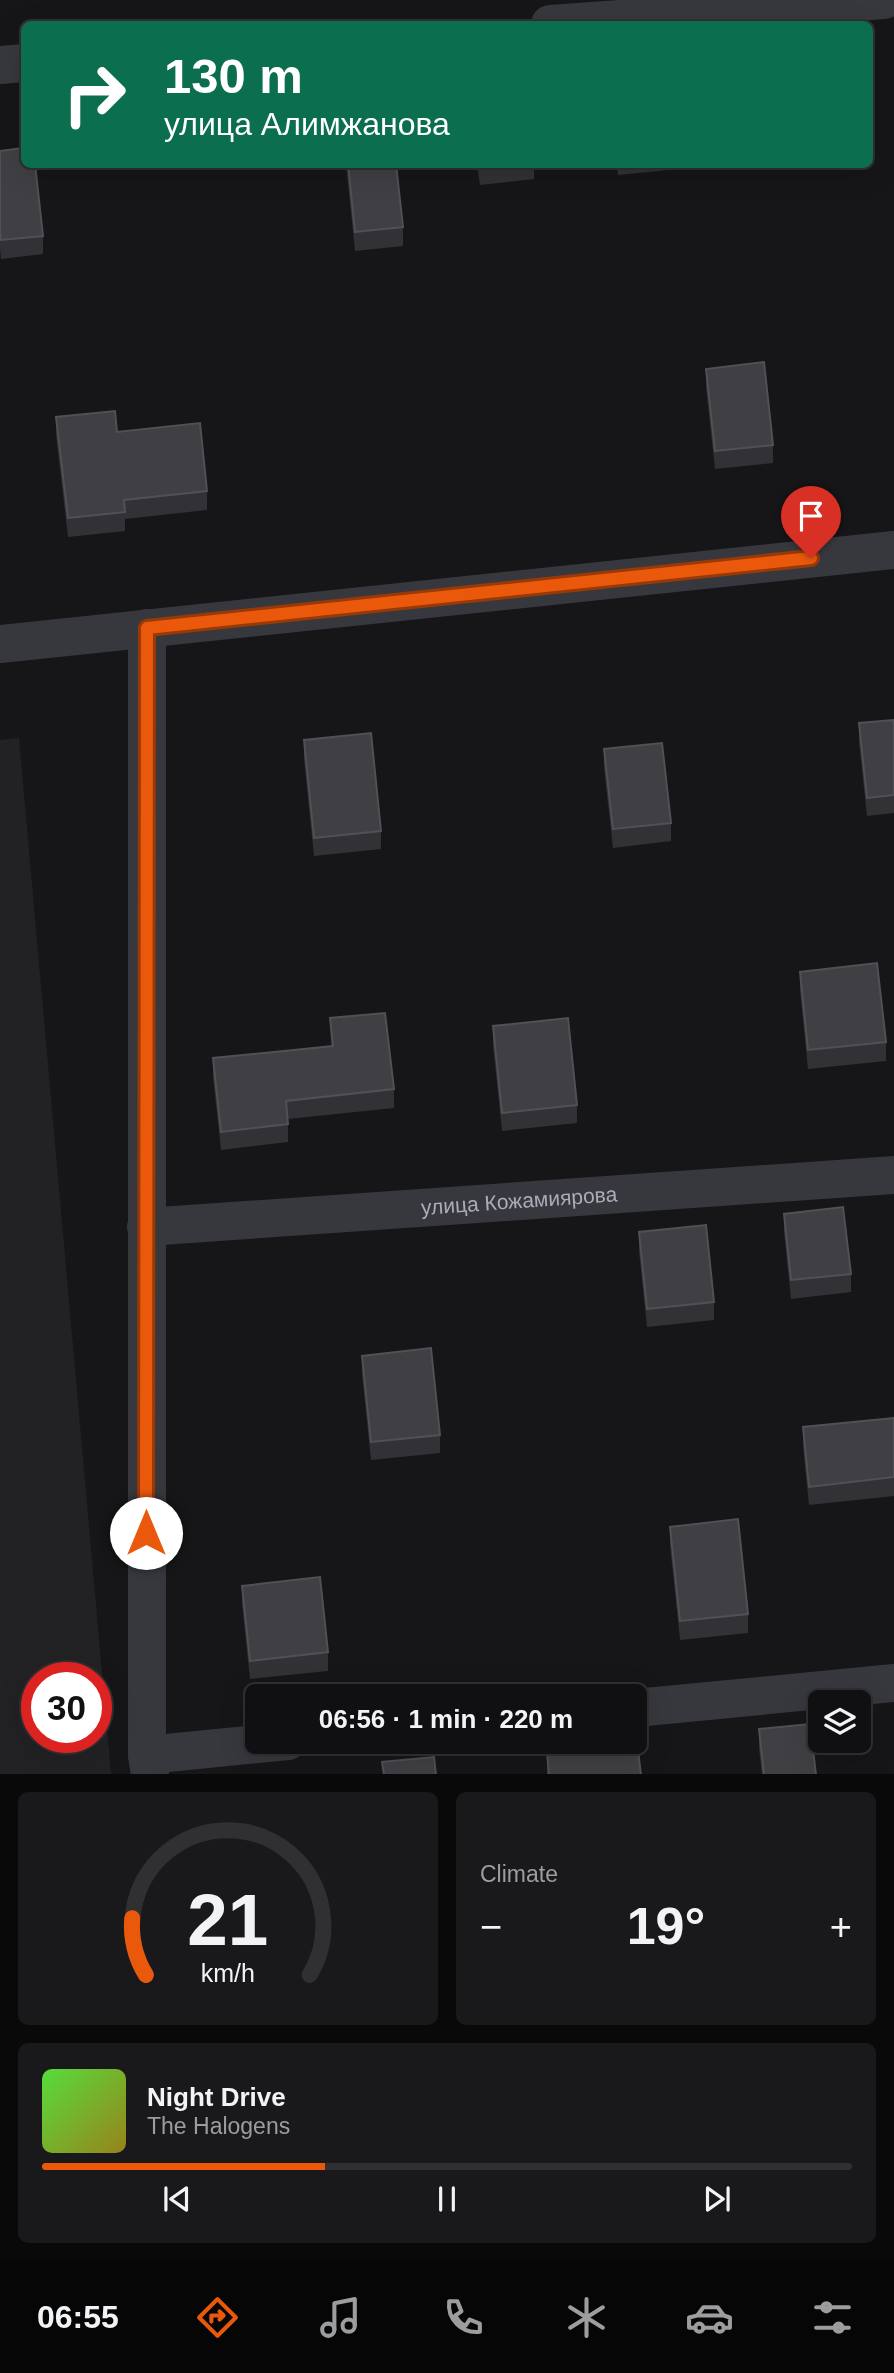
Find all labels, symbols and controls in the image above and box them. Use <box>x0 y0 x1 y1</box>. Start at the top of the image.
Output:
icon: right <box>49 49 140 140</box>
text: 130 m <box>164 49 303 103</box>
text: улица Алимжанова <box>164 106 450 142</box>
pin <box>781 486 841 558</box>
icon: arrive <box>792 497 830 535</box>
street label: улица Кожамиярова <box>420 1182 618 1219</box>
position arrow <box>109 1496 183 1570</box>
speed limit sign: 30 <box>21 1662 112 1753</box>
map controls <box>808 1690 871 1753</box>
button: layers <box>808 1690 871 1753</box>
text: 06:56 · 1 min · 220 m <box>319 1704 573 1734</box>
text: Climate <box>480 1861 558 1887</box>
text: 21 <box>188 1879 268 1960</box>
text: 19° <box>627 1897 705 1955</box>
text: − <box>480 1906 502 1948</box>
text: + <box>830 1906 852 1948</box>
text: km/h <box>201 1958 255 1986</box>
text: Night Drive <box>147 2082 286 2112</box>
text: The Halogens <box>147 2113 290 2139</box>
icon: previous <box>158 2180 196 2218</box>
icon: pause <box>428 2180 466 2218</box>
icon: next <box>698 2180 736 2218</box>
icon: directions <box>193 2293 242 2342</box>
icon: music <box>316 2293 365 2342</box>
icon: phone <box>439 2293 488 2342</box>
icon: climate <box>562 2293 611 2342</box>
icon: car <box>685 2293 734 2342</box>
icon: filters <box>808 2293 857 2342</box>
text: 06:55 <box>37 2299 119 2335</box>

